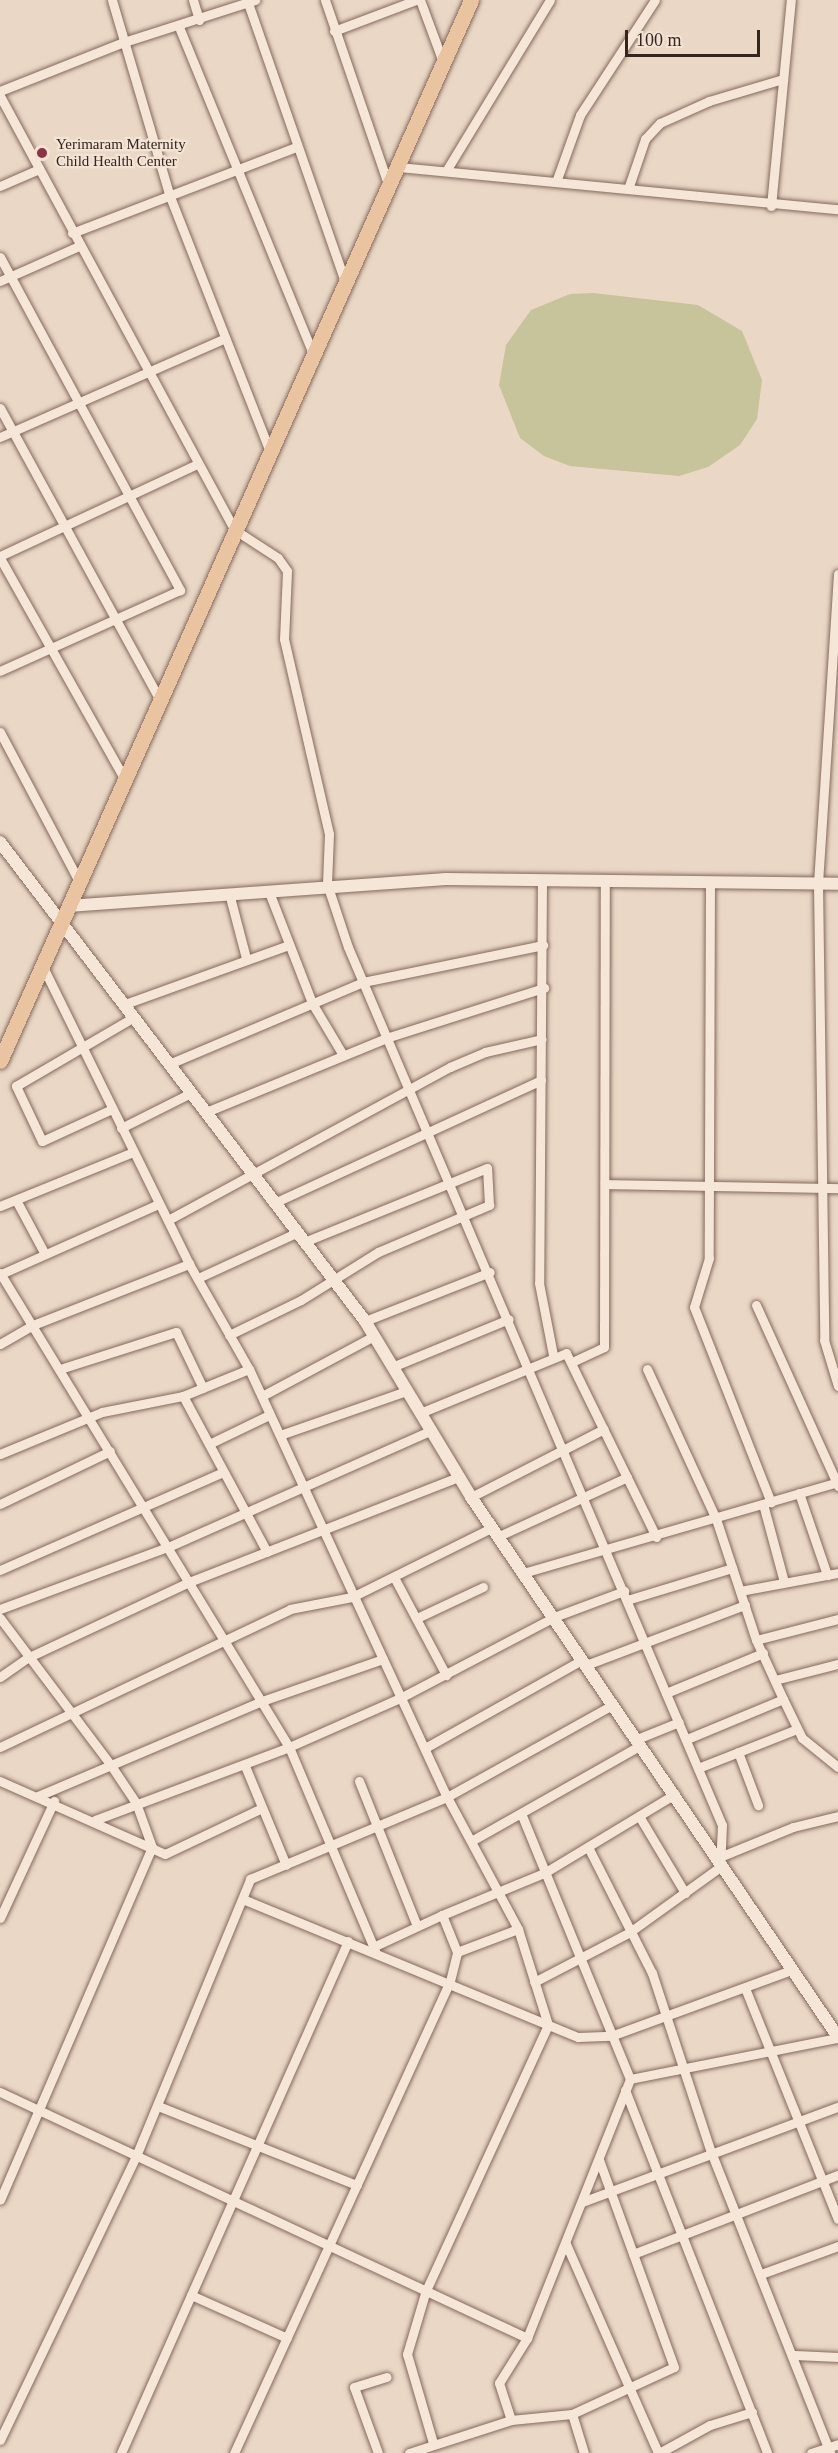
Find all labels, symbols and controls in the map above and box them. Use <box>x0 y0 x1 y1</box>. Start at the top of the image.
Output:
scale bar <box>628 18 763 56</box>
text: 100 m <box>636 30 682 50</box>
place label: Yerimaram Maternity Child Health Center <box>56 135 186 170</box>
marker: Yerimaram Maternity Child Health Center <box>33 144 51 162</box>

